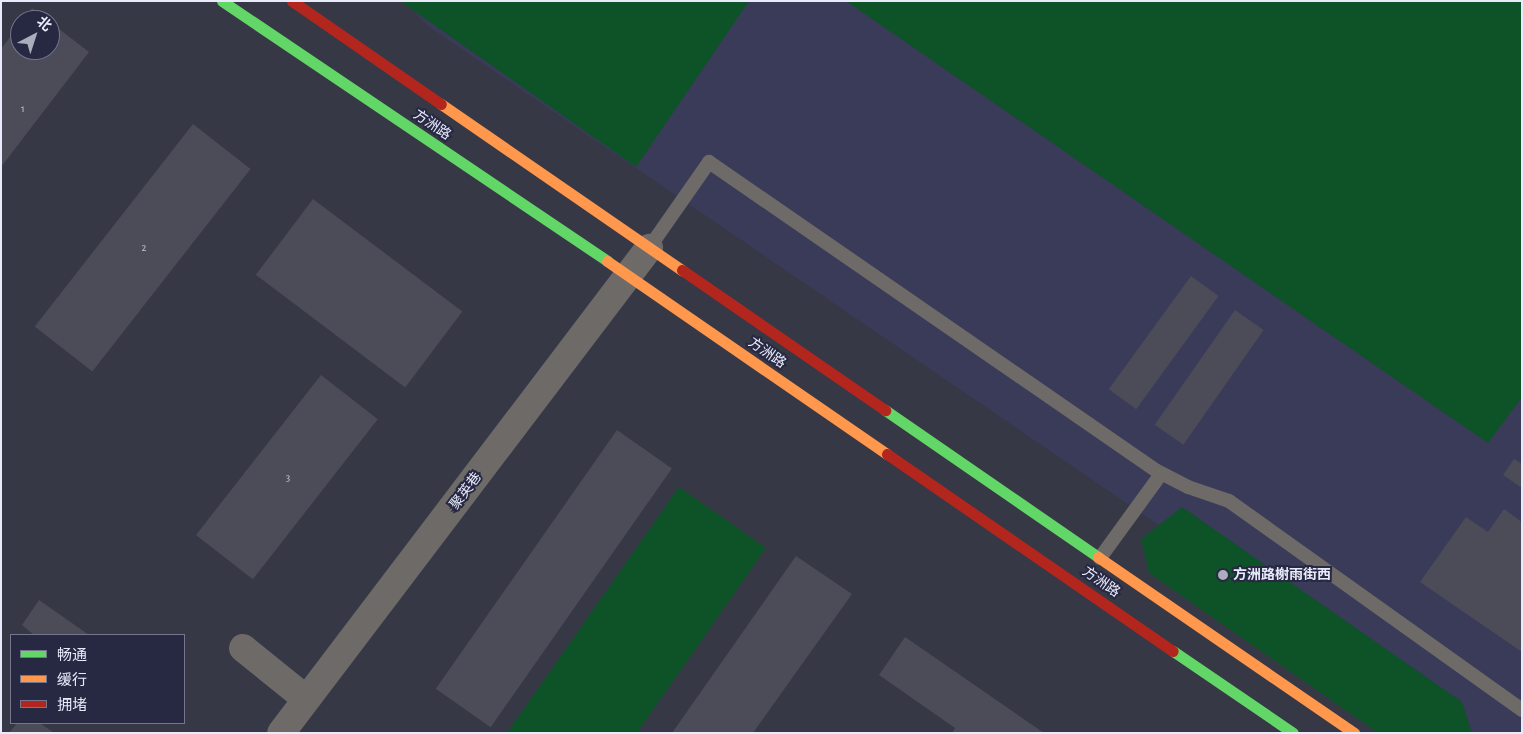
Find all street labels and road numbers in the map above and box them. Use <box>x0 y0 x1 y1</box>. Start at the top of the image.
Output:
street label: 方洲路 <box>410 106 454 144</box>
street label: 方洲路 <box>745 334 789 372</box>
street label: 聚英巷 <box>447 469 485 513</box>
street label: 方洲路 <box>1079 563 1123 601</box>

